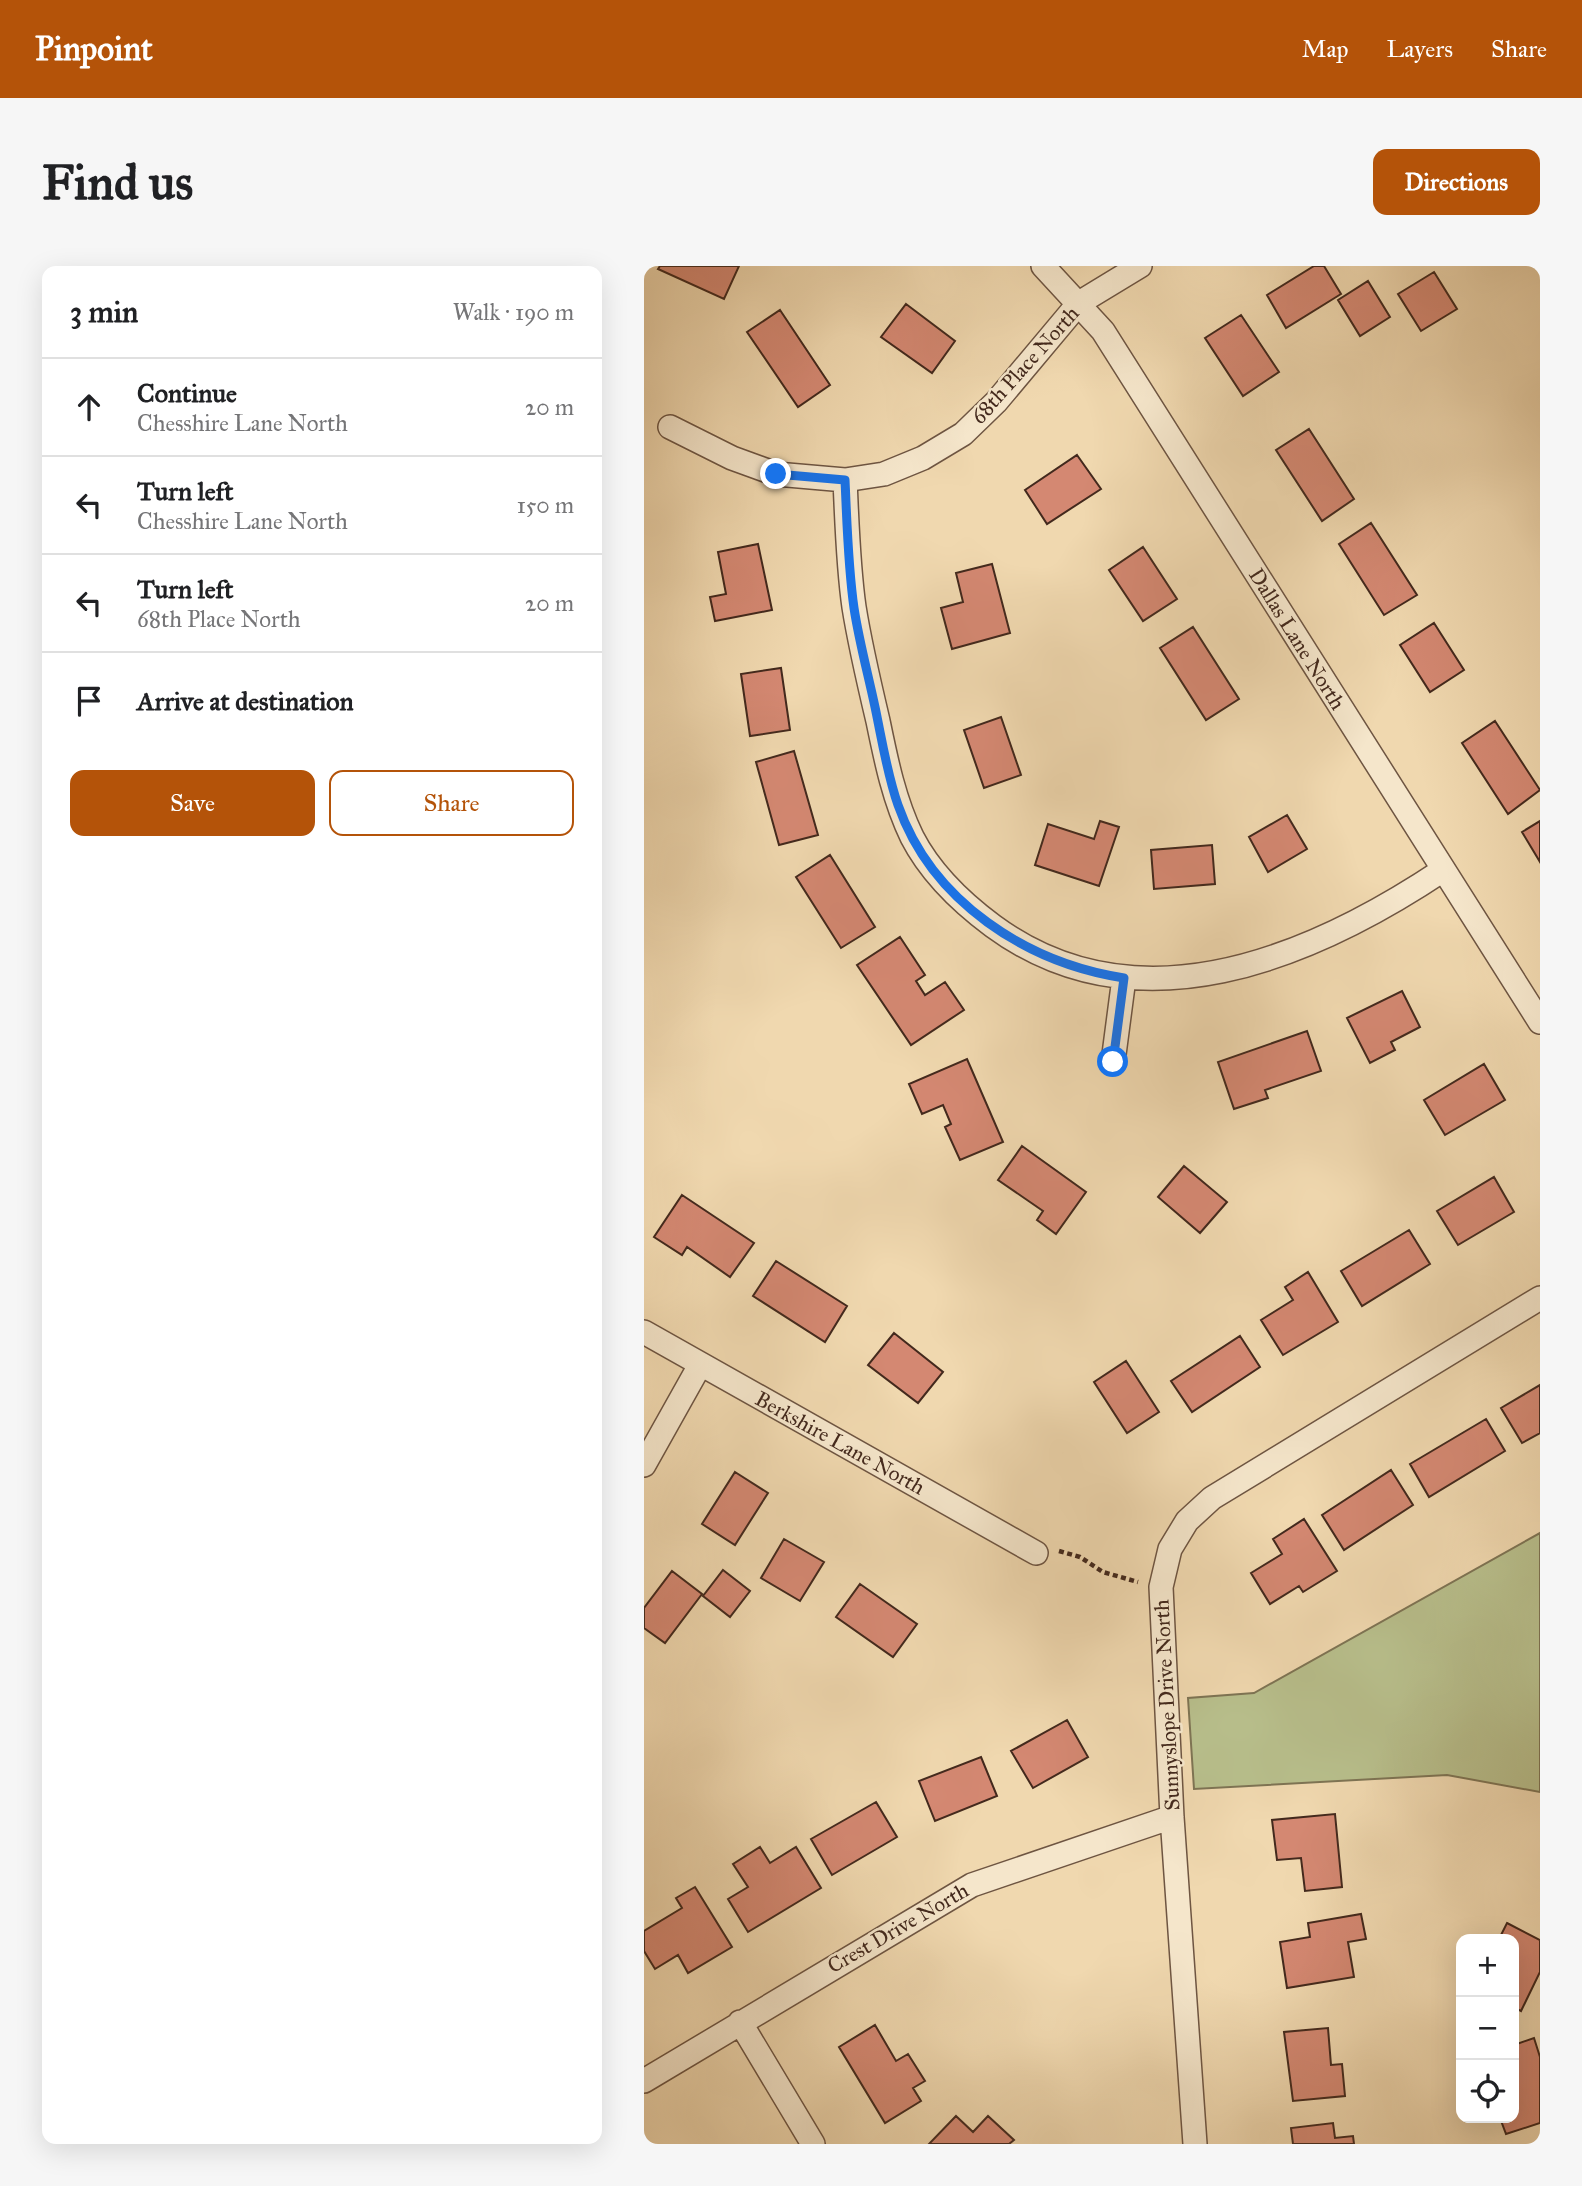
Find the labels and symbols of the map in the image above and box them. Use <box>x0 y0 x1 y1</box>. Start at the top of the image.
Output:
street label: 68th Place North <box>965 301 1085 429</box>
route end <box>760 458 791 489</box>
street label: Dallas Lane North <box>1243 563 1351 715</box>
route start <box>1097 1046 1128 1077</box>
street label: Berkshire Lane North <box>750 1385 930 1501</box>
street label: Sunnyslope Drive North <box>1148 1598 1186 1811</box>
street label: Crest Drive North <box>823 1877 973 1979</box>

